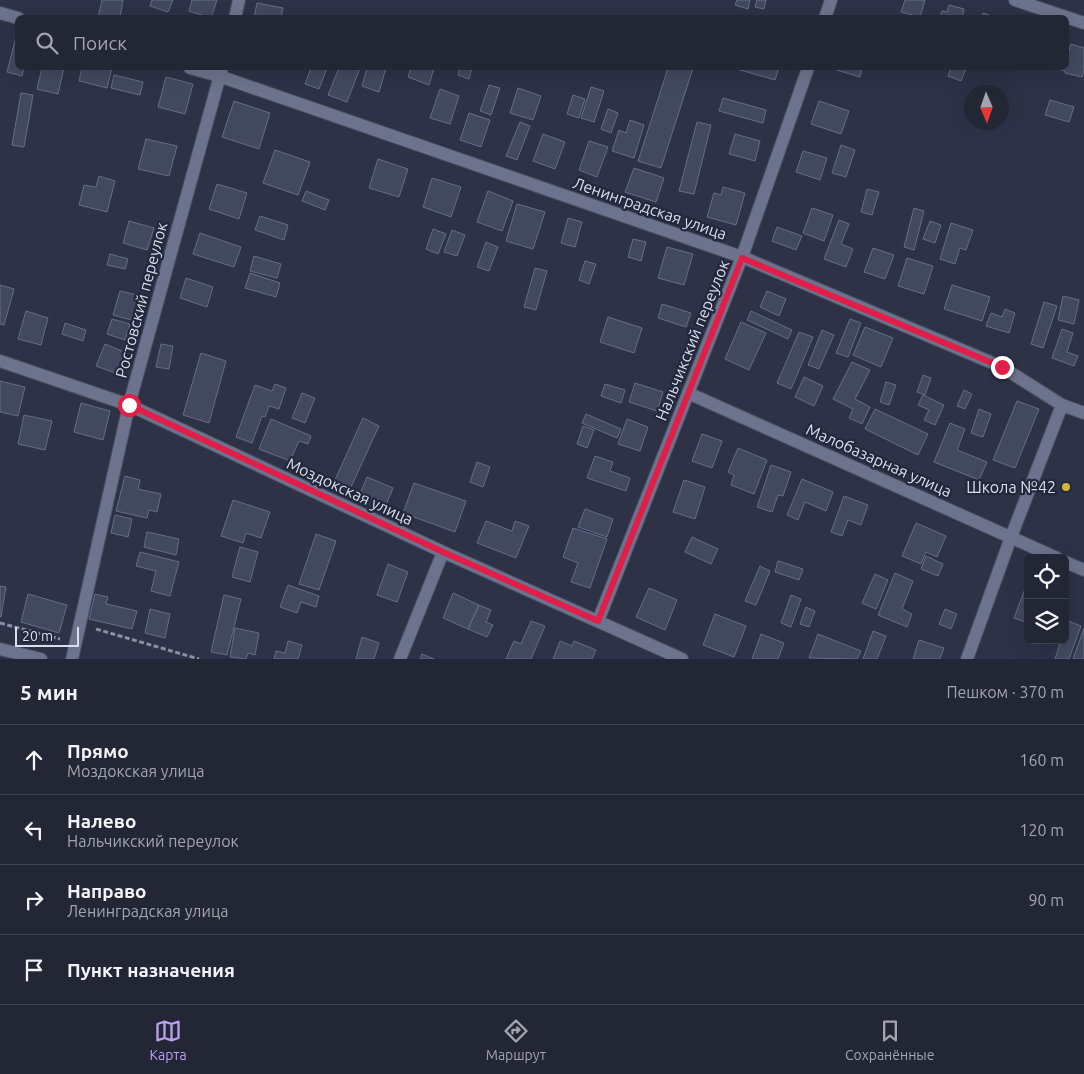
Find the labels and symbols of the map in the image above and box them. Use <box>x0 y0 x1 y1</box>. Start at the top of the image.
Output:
north arrow <box>964 85 1009 130</box>
street label: Ленинградская улица <box>571 173 729 243</box>
street label: Ростовский переулок <box>112 220 170 380</box>
street label: Нальчикский переулок <box>651 257 733 423</box>
route end <box>991 356 1014 379</box>
route start <box>118 394 141 417</box>
street label: Малобазарная улица <box>803 420 955 500</box>
street label: Моздокская улица <box>284 454 416 528</box>
place label: Школа №42 <box>966 478 1056 496</box>
marker: Школа №42 <box>1060 481 1072 493</box>
scale bar <box>15 624 79 647</box>

